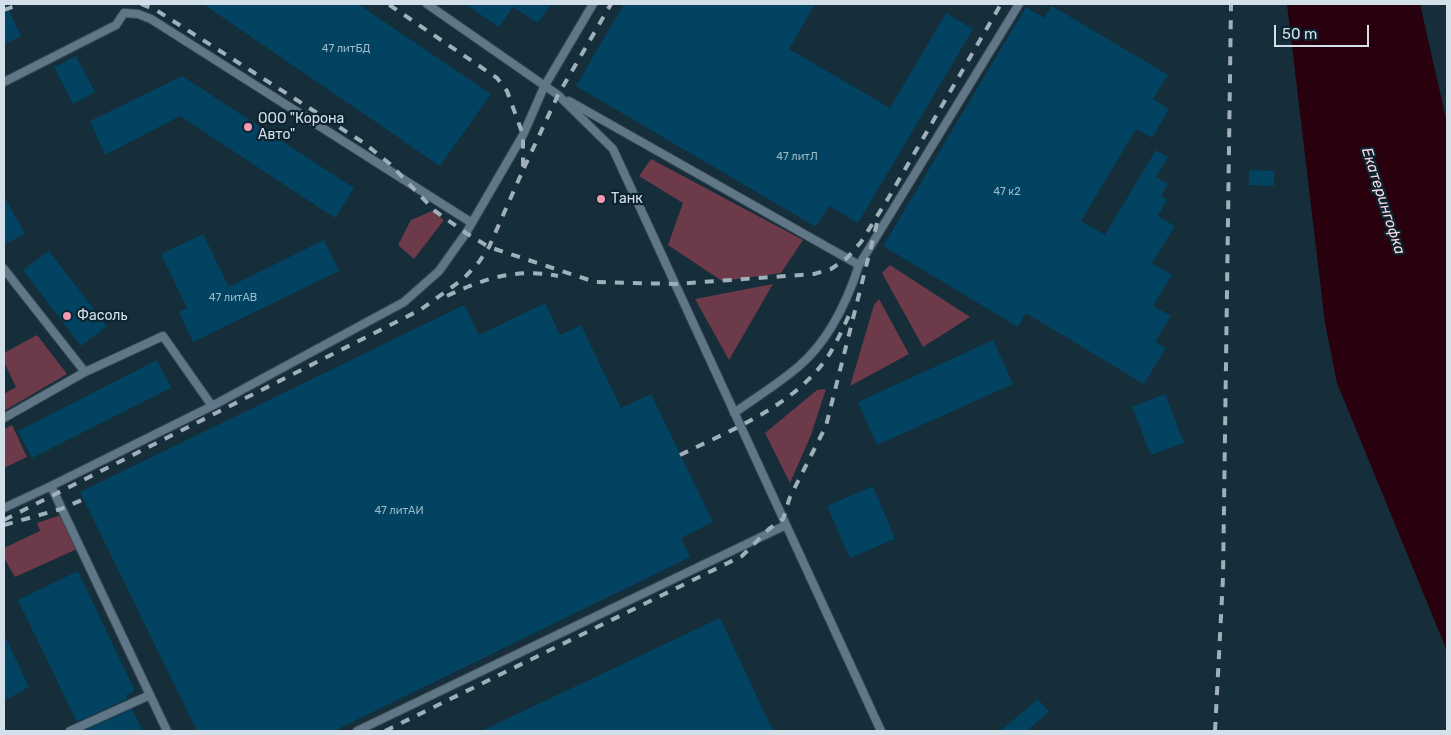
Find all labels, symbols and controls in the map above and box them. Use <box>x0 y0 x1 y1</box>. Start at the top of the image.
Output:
scale bar <box>1276 15 1371 47</box>
text: 50 m <box>1282 25 1317 43</box>
house number: 47 литБД <box>322 42 370 56</box>
place label: ООО "Корона Авто" <box>258 111 344 144</box>
marker: ООО "Корона Авто" <box>242 121 254 133</box>
water label: Екатерингофка <box>1357 145 1409 257</box>
house number: 47 литЛ <box>776 150 818 164</box>
house number: 47 к2 <box>993 185 1021 199</box>
place label: Танк <box>611 191 643 207</box>
marker: Танк <box>595 193 607 205</box>
house number: 47 литАВ <box>209 291 257 305</box>
place label: Фасоль <box>77 308 127 324</box>
marker: Фасоль <box>61 310 73 322</box>
house number: 47 литАИ <box>374 504 424 518</box>

